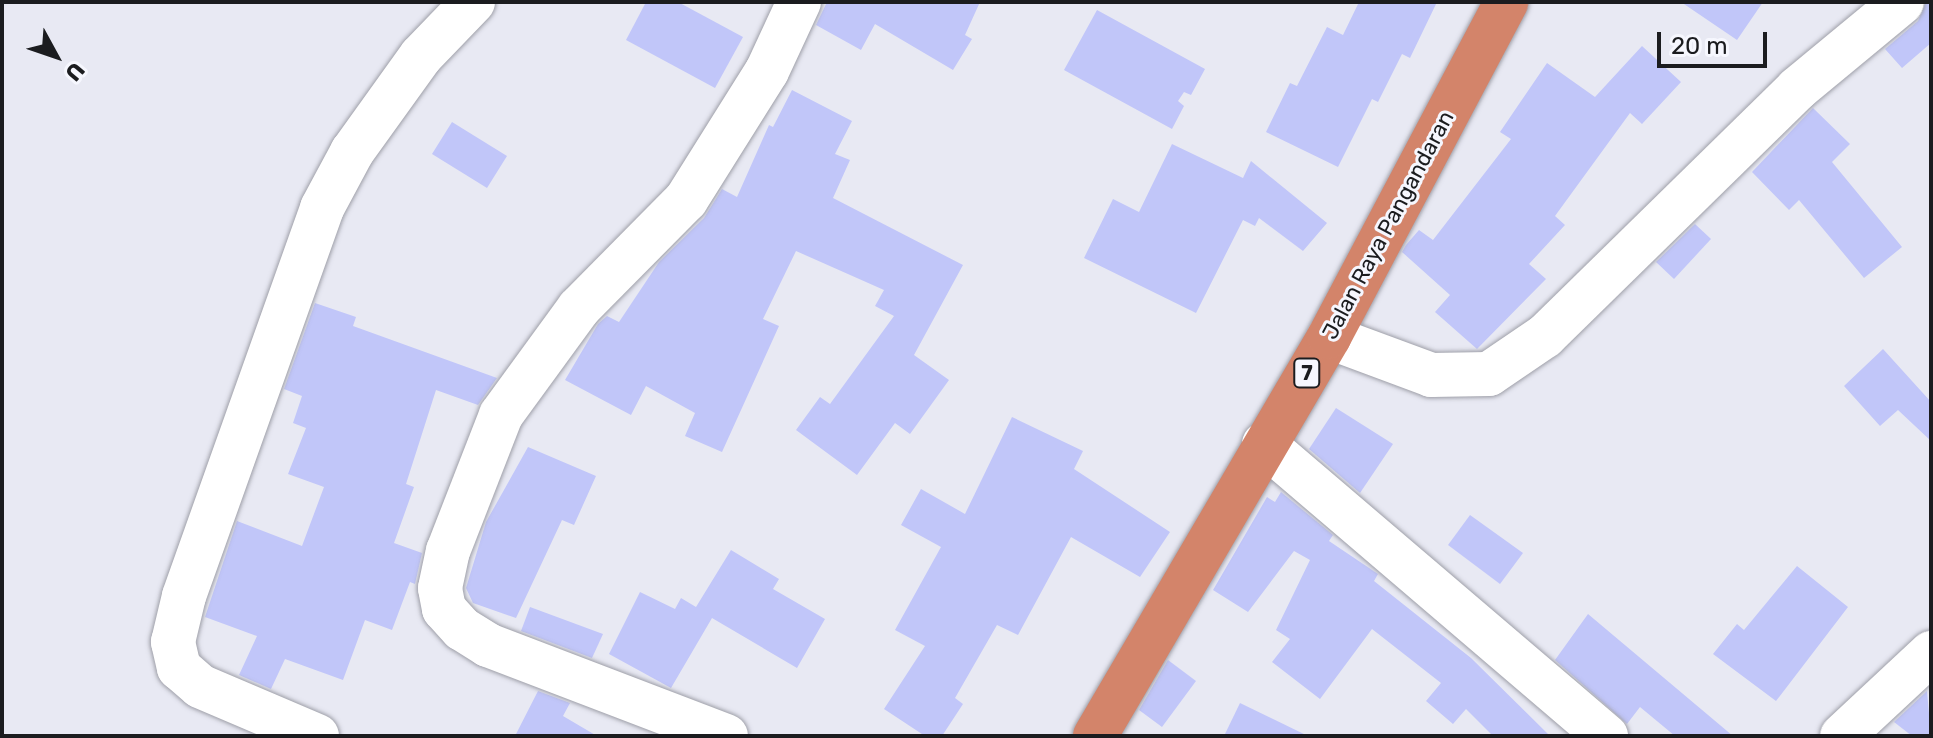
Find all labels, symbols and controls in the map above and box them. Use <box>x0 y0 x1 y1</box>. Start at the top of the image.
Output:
north arrow <box>16 16 96 96</box>
scale bar <box>1661 16 1771 66</box>
text: 20 m <box>1671 32 1728 60</box>
text: U <box>59 57 90 87</box>
street label: Jalan Raya Pangandaran <box>1317 106 1459 344</box>
road number: 7 <box>1293 357 1321 389</box>

